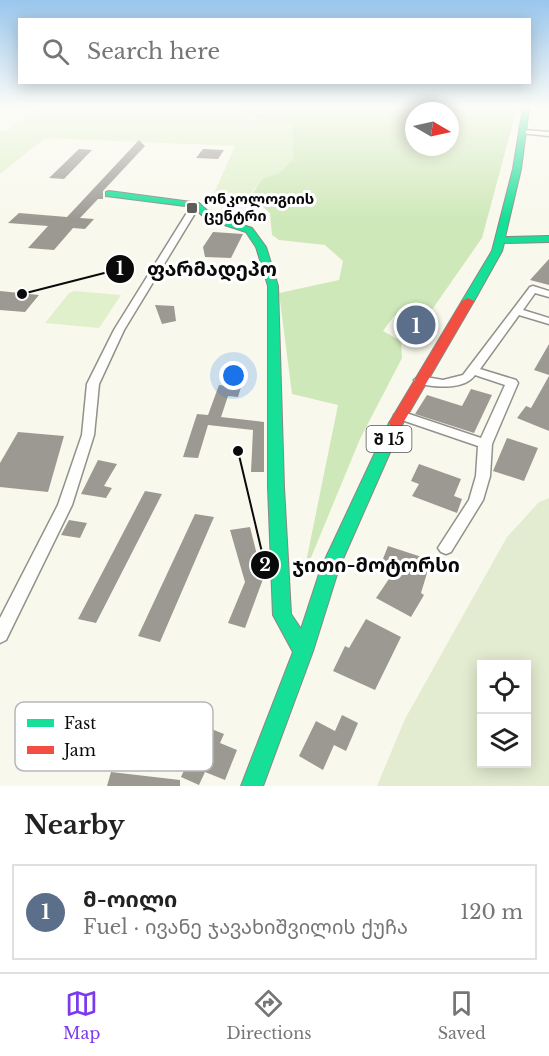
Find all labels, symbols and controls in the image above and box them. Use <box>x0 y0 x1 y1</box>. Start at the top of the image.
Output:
search box <box>18 18 531 84</box>
icon: search <box>39 35 72 68</box>
text: Search here <box>87 38 220 65</box>
north arrow <box>405 102 459 156</box>
place label: ონკოლოგიის ცენტრი <box>204 189 314 225</box>
marker: ონკოლოგიის ცენტრი <box>185 201 199 215</box>
callout: ფარმადეპო <box>105 250 289 288</box>
text: ფარმადეპო <box>147 257 277 282</box>
text: 1 <box>116 258 124 280</box>
pin: 1 <box>396 302 436 348</box>
your location <box>219 361 248 390</box>
road number: შ 15 <box>366 426 412 452</box>
callout: ჯითი-მოტორსი <box>250 546 472 584</box>
text: ჯითი-მოტორსი <box>292 553 460 577</box>
text: 2 <box>259 554 271 576</box>
map controls <box>477 660 531 768</box>
button: locate <box>477 660 531 714</box>
legend <box>15 702 213 771</box>
text: Fast <box>64 713 96 733</box>
button: layers <box>477 714 531 768</box>
text: Jam <box>62 740 96 760</box>
text: Nearby <box>24 809 125 841</box>
text: მ-ოილი <box>83 886 177 913</box>
text: 1 <box>41 900 50 924</box>
text: 120 m <box>460 900 523 924</box>
text: Fuel · ივანე ჯავახიშვილის ქუჩა <box>83 915 408 939</box>
tab: Map <box>63 987 100 1043</box>
tab: Directions <box>226 987 311 1043</box>
tab: Saved <box>438 987 486 1043</box>

